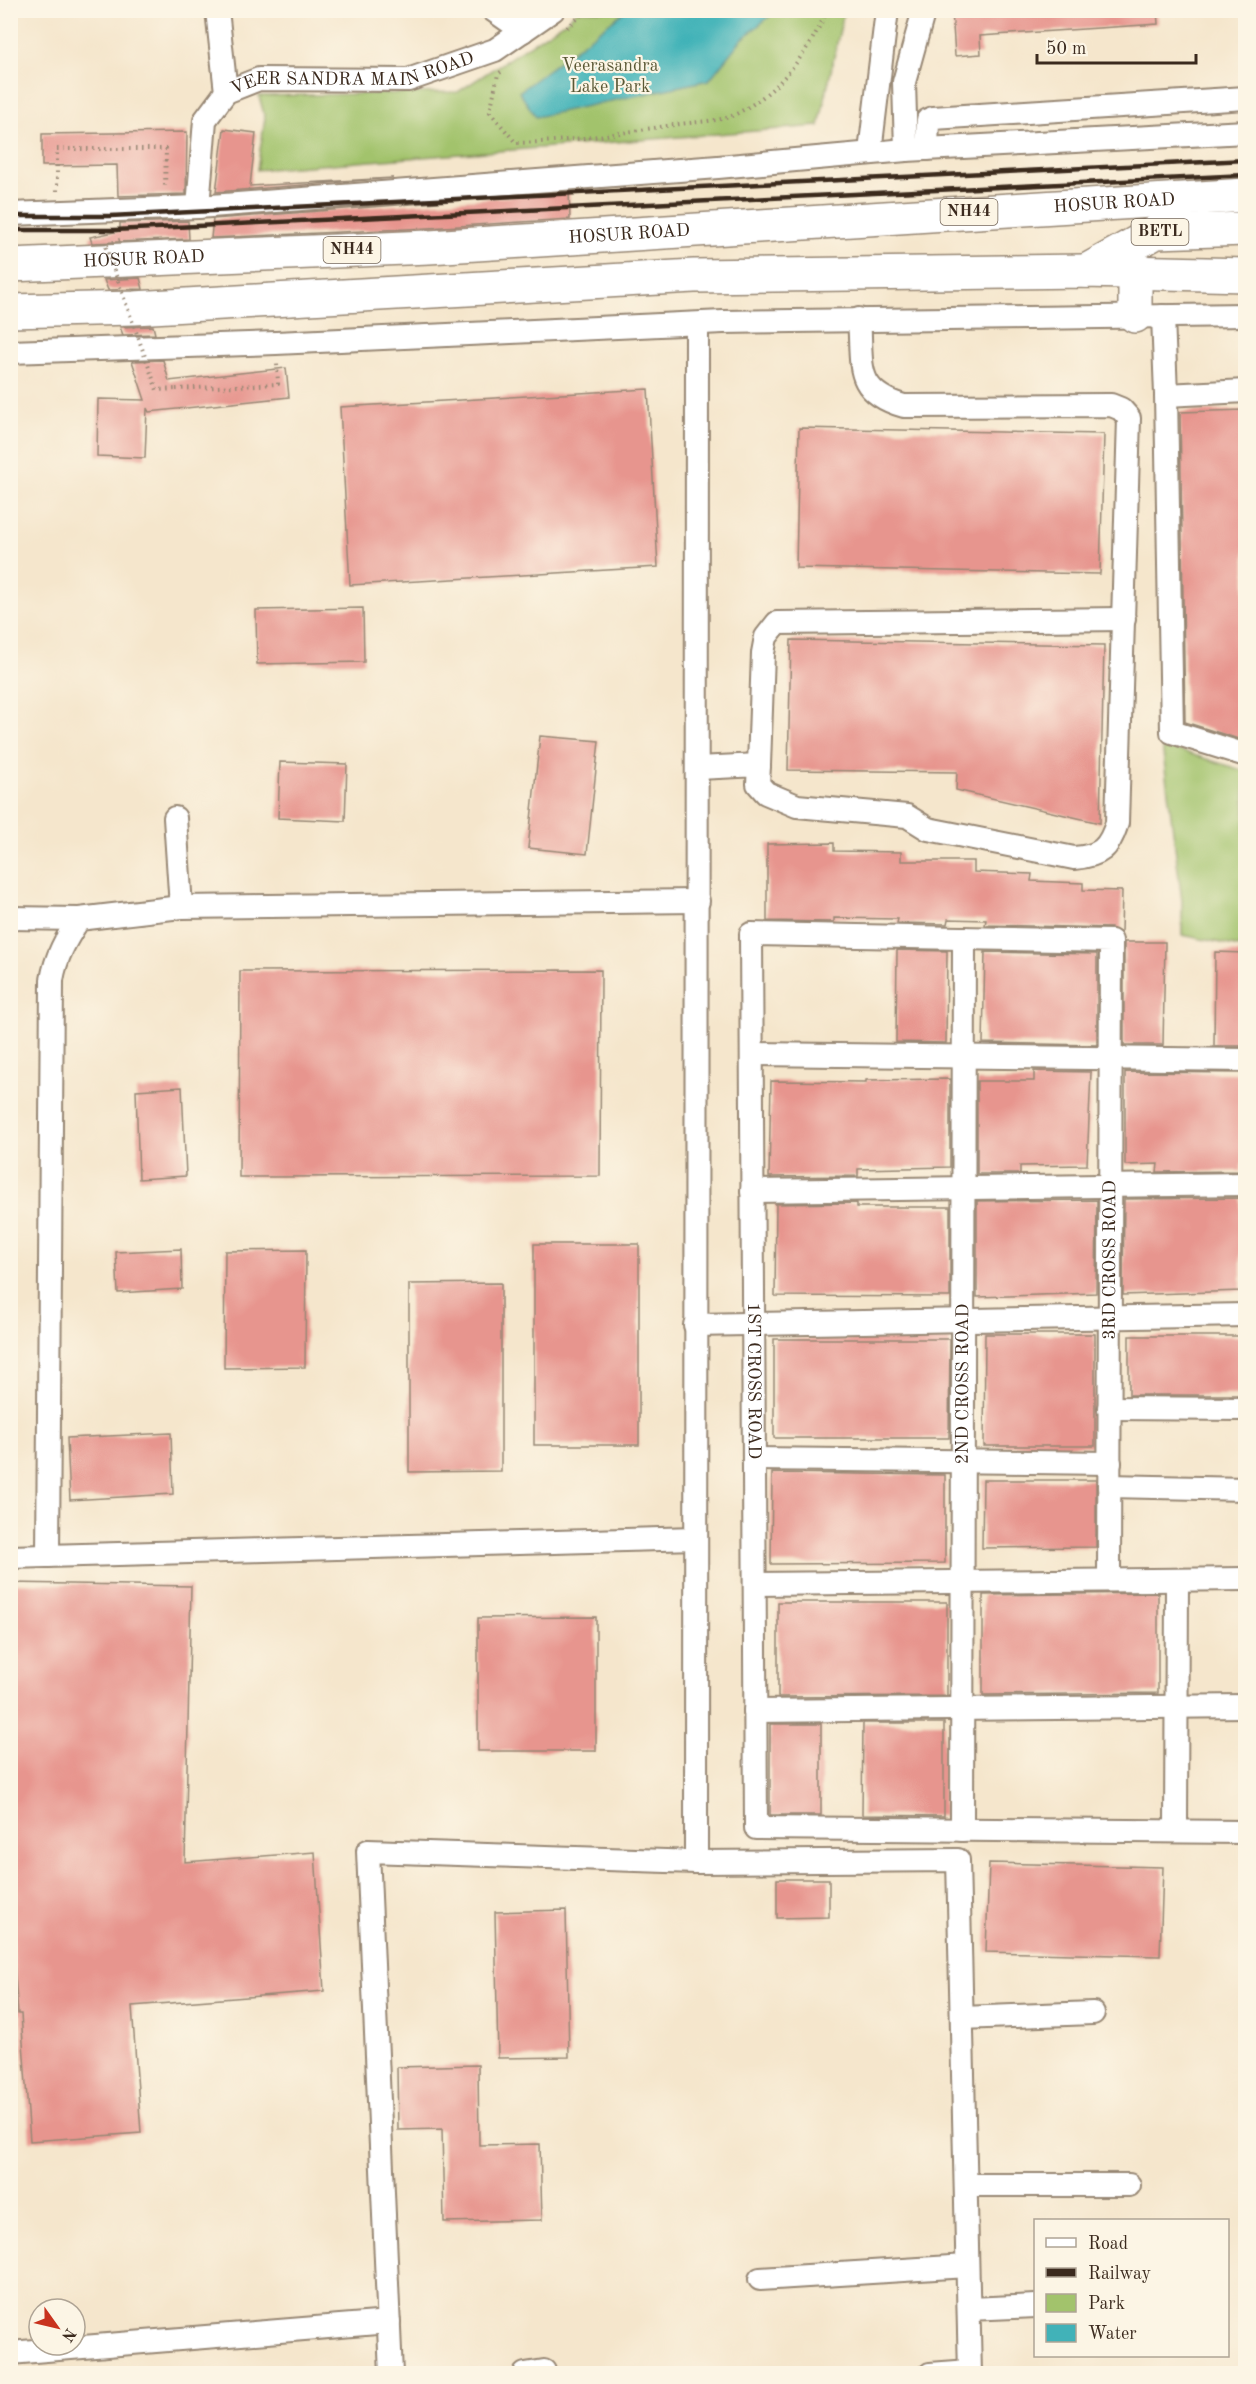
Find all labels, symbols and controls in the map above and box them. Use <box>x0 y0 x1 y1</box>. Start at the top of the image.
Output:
scale bar <box>1037 27 1196 65</box>
text: 50 m <box>1046 40 1086 58</box>
street label: VEER SANDRA MAIN ROAD <box>228 49 476 98</box>
park label: Veerasandra Lake Park <box>561 57 659 96</box>
street label: HOSUR ROAD <box>1053 191 1176 216</box>
road number: NH44 <box>940 199 998 225</box>
road number: BETL <box>1132 219 1188 245</box>
street label: HOSUR ROAD <box>568 221 691 247</box>
road number: NH44 <box>324 237 380 263</box>
street label: HOSUR ROAD <box>83 248 205 271</box>
street label: 3RD CROSS ROAD <box>1101 1180 1119 1340</box>
street label: 1ST CROSS ROAD <box>744 1303 763 1459</box>
street label: 2ND CROSS ROAD <box>954 1304 972 1464</box>
legend <box>1034 2219 1229 2357</box>
text: Road <box>1088 2235 1128 2253</box>
text: Railway <box>1088 2265 1151 2283</box>
text: Park <box>1088 2295 1125 2313</box>
north arrow <box>27 2297 87 2357</box>
text: N <box>57 2325 78 2344</box>
text: Water <box>1088 2325 1137 2343</box>

